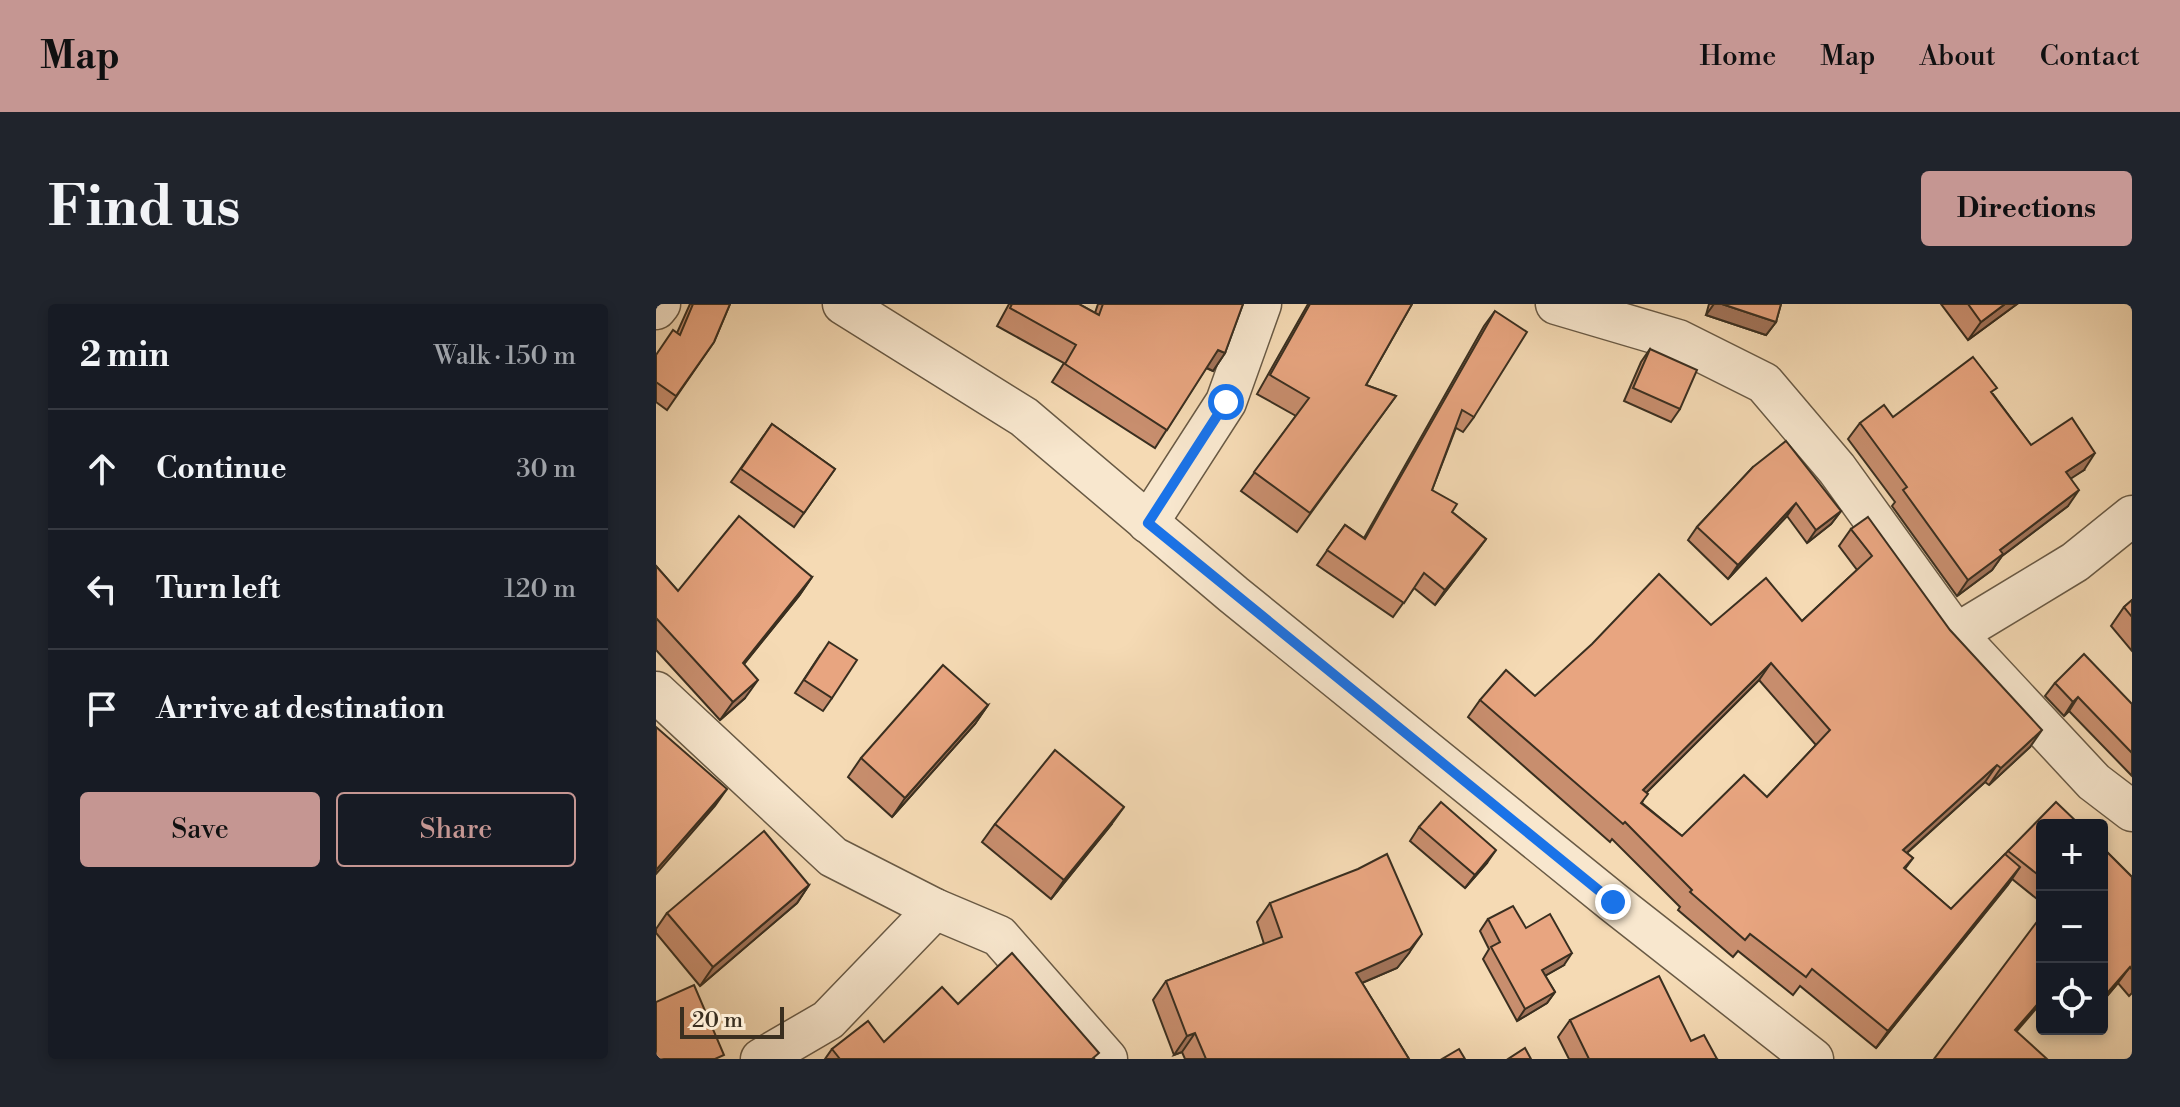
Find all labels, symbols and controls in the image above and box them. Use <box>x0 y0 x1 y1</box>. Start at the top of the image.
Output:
text: Map <box>40 33 120 80</box>
text: Home <box>1700 39 1776 74</box>
text: Map <box>1820 39 1875 74</box>
text: About <box>1919 39 1996 74</box>
text: Contact <box>2040 39 2140 74</box>
button: Directions <box>1921 171 2132 246</box>
text: Find us <box>48 173 241 243</box>
text: 2 min <box>80 335 169 377</box>
text: Walk · 150 m <box>434 340 576 372</box>
route start <box>1208 384 1244 420</box>
icon: ahead <box>80 447 124 491</box>
text: Continue <box>156 450 287 488</box>
text: 30 m <box>516 453 576 485</box>
icon: left <box>80 567 124 611</box>
text: Turn left <box>156 570 280 608</box>
text: 120 m <box>504 573 576 605</box>
icon: arrive <box>80 687 124 731</box>
text: Arrive at destination <box>156 690 445 728</box>
button: Save <box>80 792 320 867</box>
button: Share <box>336 792 576 867</box>
map controls <box>2036 819 2108 1035</box>
button: + <box>2036 819 2108 891</box>
route end <box>1595 884 1631 920</box>
button: − <box>2036 891 2108 963</box>
button: locate <box>2036 963 2108 1035</box>
scale bar <box>680 1003 784 1039</box>
text: 20 m <box>692 1007 743 1034</box>

